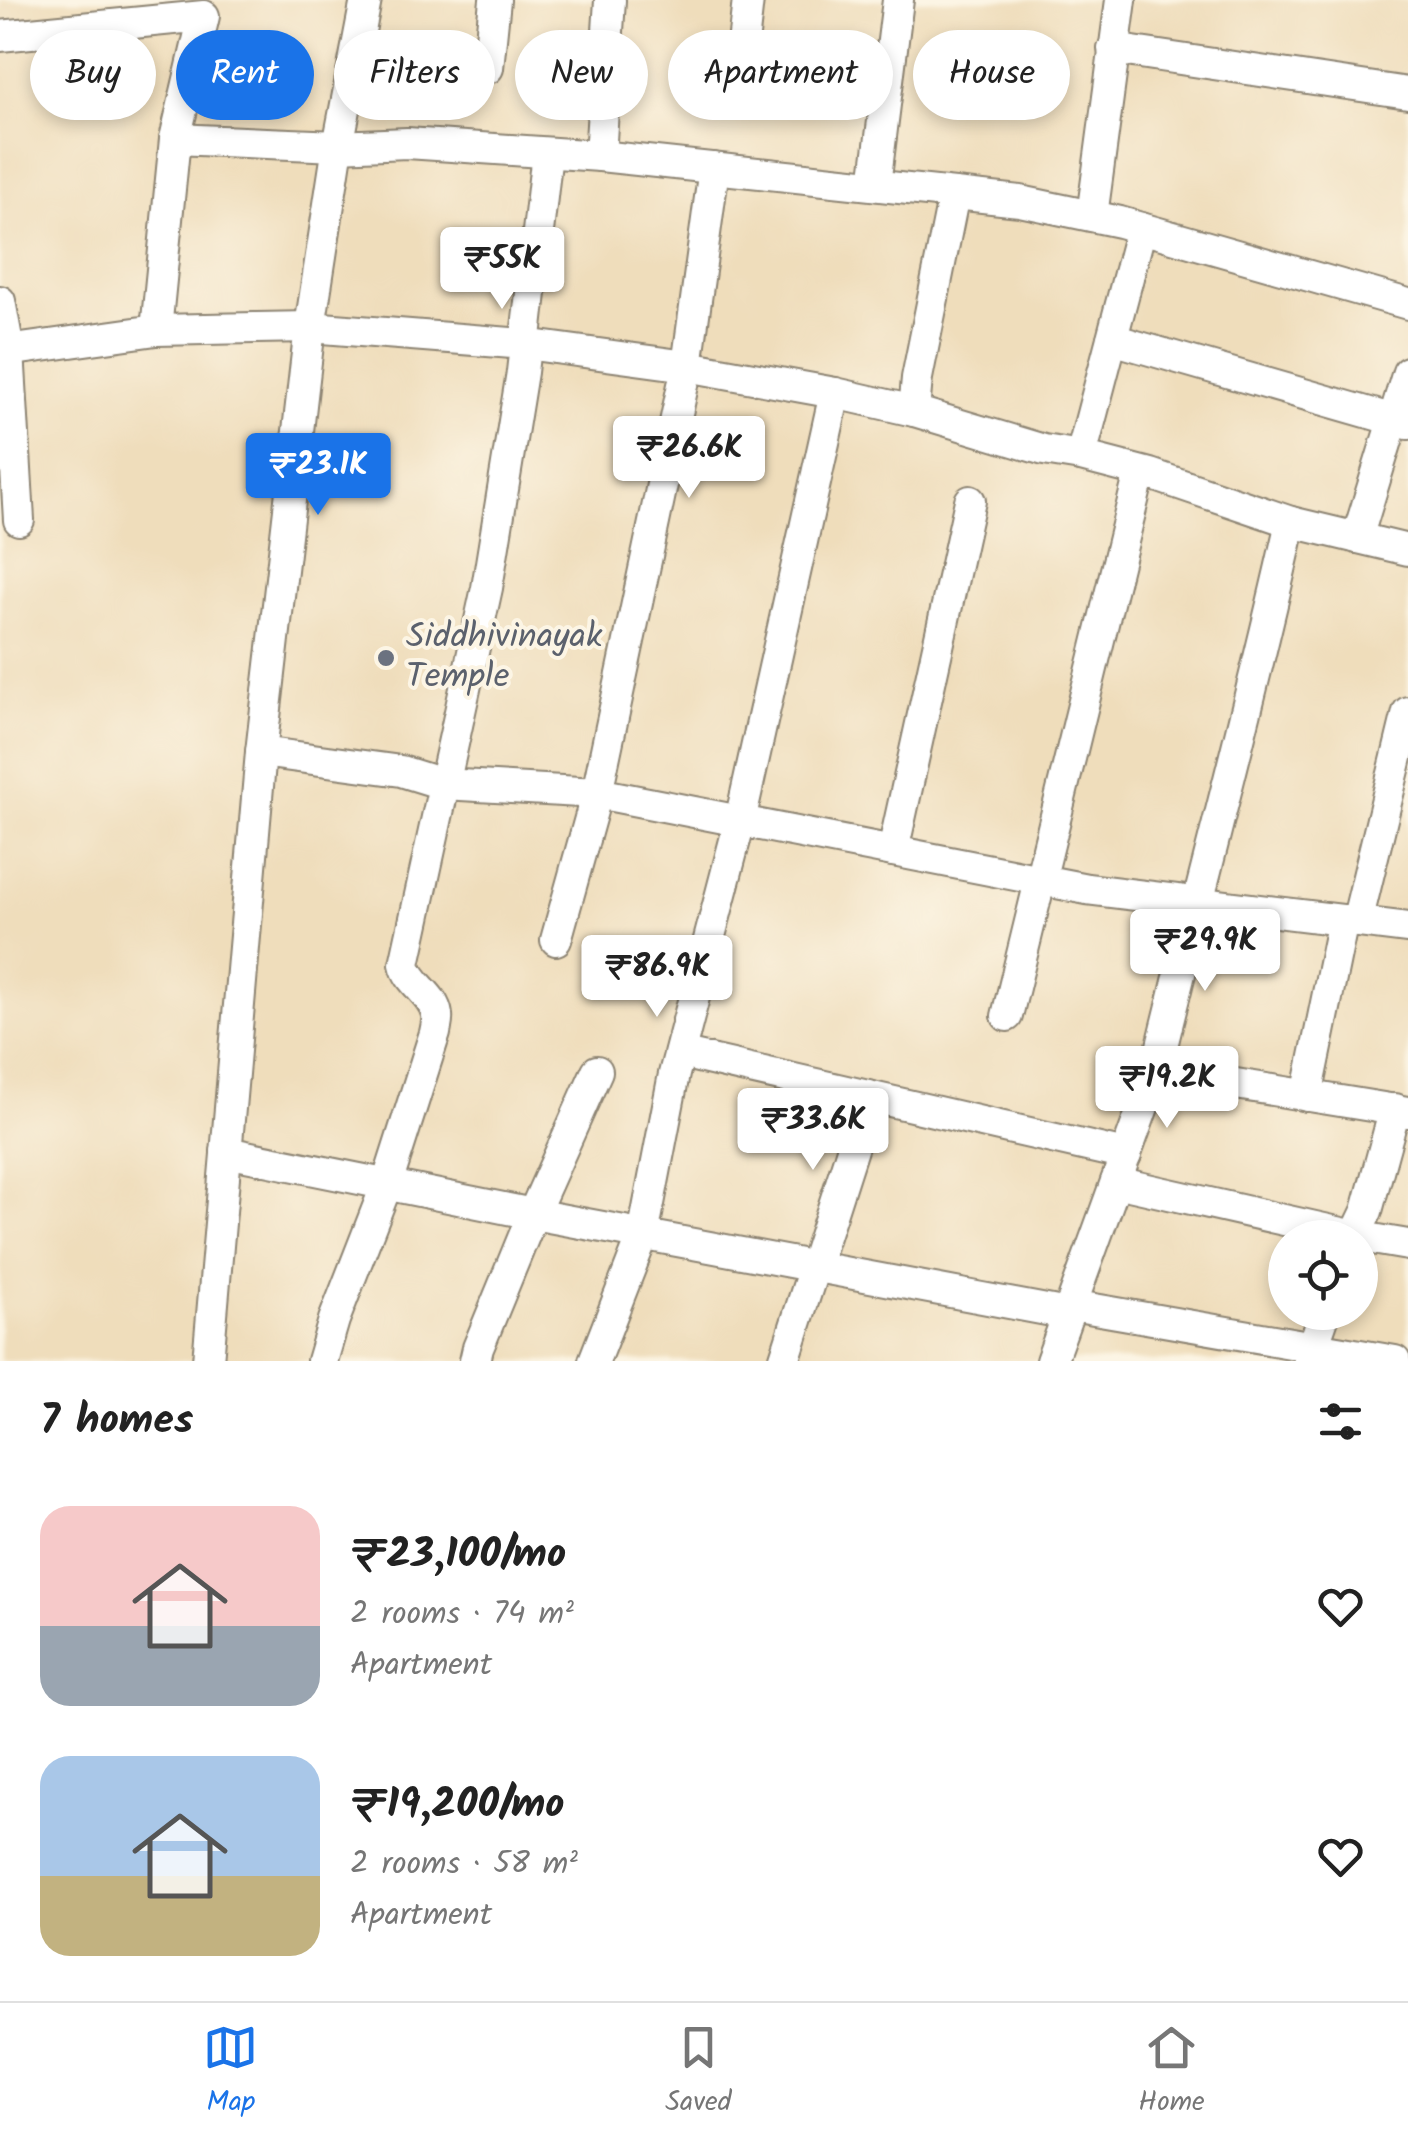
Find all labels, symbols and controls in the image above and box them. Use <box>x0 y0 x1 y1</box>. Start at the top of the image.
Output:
chip: Buy <box>30 30 156 120</box>
chip: Rent <box>176 30 314 120</box>
chip: Filters <box>334 30 495 120</box>
chip: New <box>515 30 648 120</box>
chip: Apartment <box>668 30 893 120</box>
chip: House <box>913 30 1070 120</box>
pin: ₹55K <box>443 227 561 312</box>
text: ₹55K <box>462 234 542 285</box>
pin: ₹26.6K <box>608 416 770 501</box>
text: ₹26.6K <box>635 423 743 474</box>
pin: ₹23.1K <box>237 433 399 518</box>
text: ₹23.1K <box>268 440 368 491</box>
place label: Siddhivinayak Temple <box>406 610 603 706</box>
marker: Siddhivinayak Temple <box>375 647 397 669</box>
pin: ₹29.9K <box>1124 909 1286 994</box>
text: ₹29.9K <box>1152 916 1258 967</box>
pin: ₹86.9K <box>576 935 738 1020</box>
text: ₹86.9K <box>603 942 711 993</box>
pin: ₹19.2K <box>1086 1046 1248 1131</box>
text: ₹19.2K <box>1117 1053 1217 1104</box>
pin: ₹33.6K <box>732 1088 894 1173</box>
text: ₹33.6K <box>759 1095 867 1146</box>
map controls <box>1268 1220 1378 1330</box>
button: locate <box>1268 1220 1378 1330</box>
text: 7 homes <box>40 1388 193 1455</box>
icon: filters <box>1313 1394 1368 1449</box>
text: ₹23,100/mo <box>350 1522 566 1589</box>
icon: home <box>120 1546 240 1666</box>
icon: heart <box>1313 1579 1368 1634</box>
text: 2 rooms · 74 m² <box>350 1589 574 1640</box>
text: Apartment <box>350 1640 492 1691</box>
text: ₹19,200/mo <box>350 1772 564 1839</box>
icon: home <box>120 1796 240 1916</box>
icon: heart <box>1313 1829 1368 1884</box>
text: 2 rooms · 58 m² <box>350 1839 578 1890</box>
text: Apartment <box>350 1890 492 1941</box>
tab: Map <box>203 2020 258 2125</box>
tab: Saved <box>665 2020 732 2125</box>
tab: Home <box>1138 2020 1205 2125</box>

